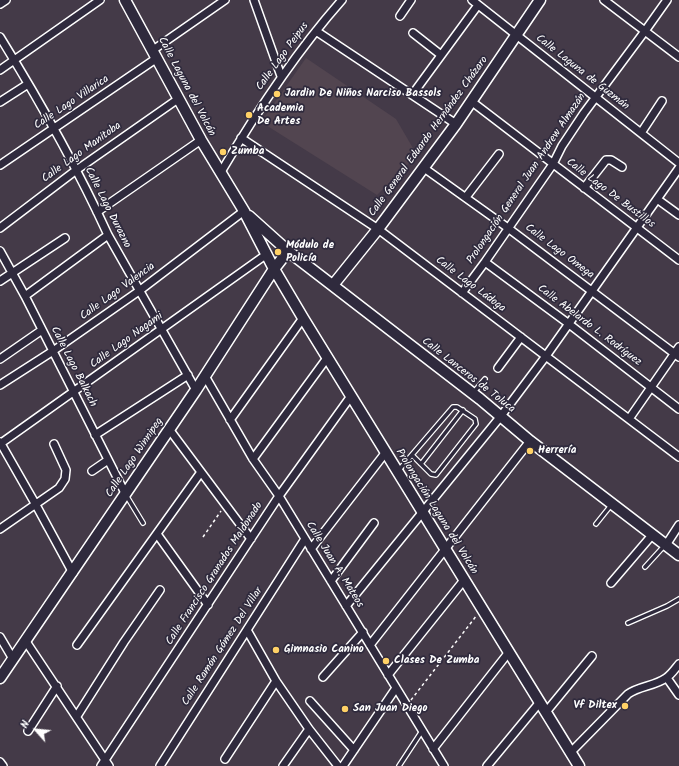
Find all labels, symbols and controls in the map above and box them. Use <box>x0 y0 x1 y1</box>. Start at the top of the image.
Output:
street label: Calle Lago Peipus <box>254 20 312 94</box>
street label: Calle Laguna de Guzmán <box>533 32 631 114</box>
street label: Calle Laguna del Volcán <box>154 35 218 139</box>
street label: Calle General Eduardo Hernández Cházaro <box>366 54 492 220</box>
street label: Calle Lago Villarica <box>32 73 112 133</box>
place label: Jardin De Niños Narciso Bassols <box>285 87 441 101</box>
marker: Jardin De Niños Narciso Bassols <box>272 89 282 99</box>
street label: Prolongación General Juan Andrew Almazán <box>465 91 589 267</box>
place label: Academia De Artes <box>257 102 304 128</box>
marker: Academia De Artes <box>244 110 254 120</box>
street label: Calle Lago Manitoba <box>40 120 124 186</box>
place label: Zumba <box>231 145 264 159</box>
marker: Zumba <box>218 147 228 157</box>
street label: Calle Lago De Bustillos <box>563 156 657 232</box>
street label: Calle Lago Durazno <box>81 165 133 251</box>
street label: Calle Lago Omega <box>522 222 596 282</box>
place label: Módulo de Policía <box>286 239 334 265</box>
marker: Módulo de Policía <box>273 247 283 257</box>
street label: Calle Lago Ládoga <box>432 254 508 316</box>
street label: Calle Lago Valencia <box>78 260 158 324</box>
street label: Calle Abelardo L. Rodríguez <box>534 283 644 369</box>
street label: Calle Lago Nagami <box>88 310 166 372</box>
street label: Calle Lago Balkach <box>47 325 99 409</box>
street label: Calle Lanceros de Toluca <box>419 335 517 417</box>
street label: Calle Lago Winnipeg <box>103 416 167 500</box>
place label: Herrería <box>538 444 576 458</box>
marker: Herrería <box>525 446 535 456</box>
street label: Prolongación Laguna del Volcán <box>392 447 480 577</box>
street label: Calle Francisco Granados Maldonado <box>164 500 266 648</box>
street label: Calle Juan A. Mateos <box>302 520 366 610</box>
street label: Calle Ramón Gómez Del Villar <box>180 585 266 709</box>
place label: Gimnasio Canino <box>284 643 364 657</box>
marker: Gimnasio Canino <box>271 645 281 655</box>
place label: Clases De Zumba <box>394 654 479 668</box>
marker: Clases De Zumba <box>381 656 391 666</box>
place label: Vf Diltex <box>573 699 617 713</box>
marker: Vf Diltex <box>620 701 630 711</box>
place label: San Juan Diego <box>353 702 428 716</box>
marker: San Juan Diego <box>340 704 350 714</box>
north arrow <box>16 710 56 750</box>
text: N <box>16 717 35 732</box>

